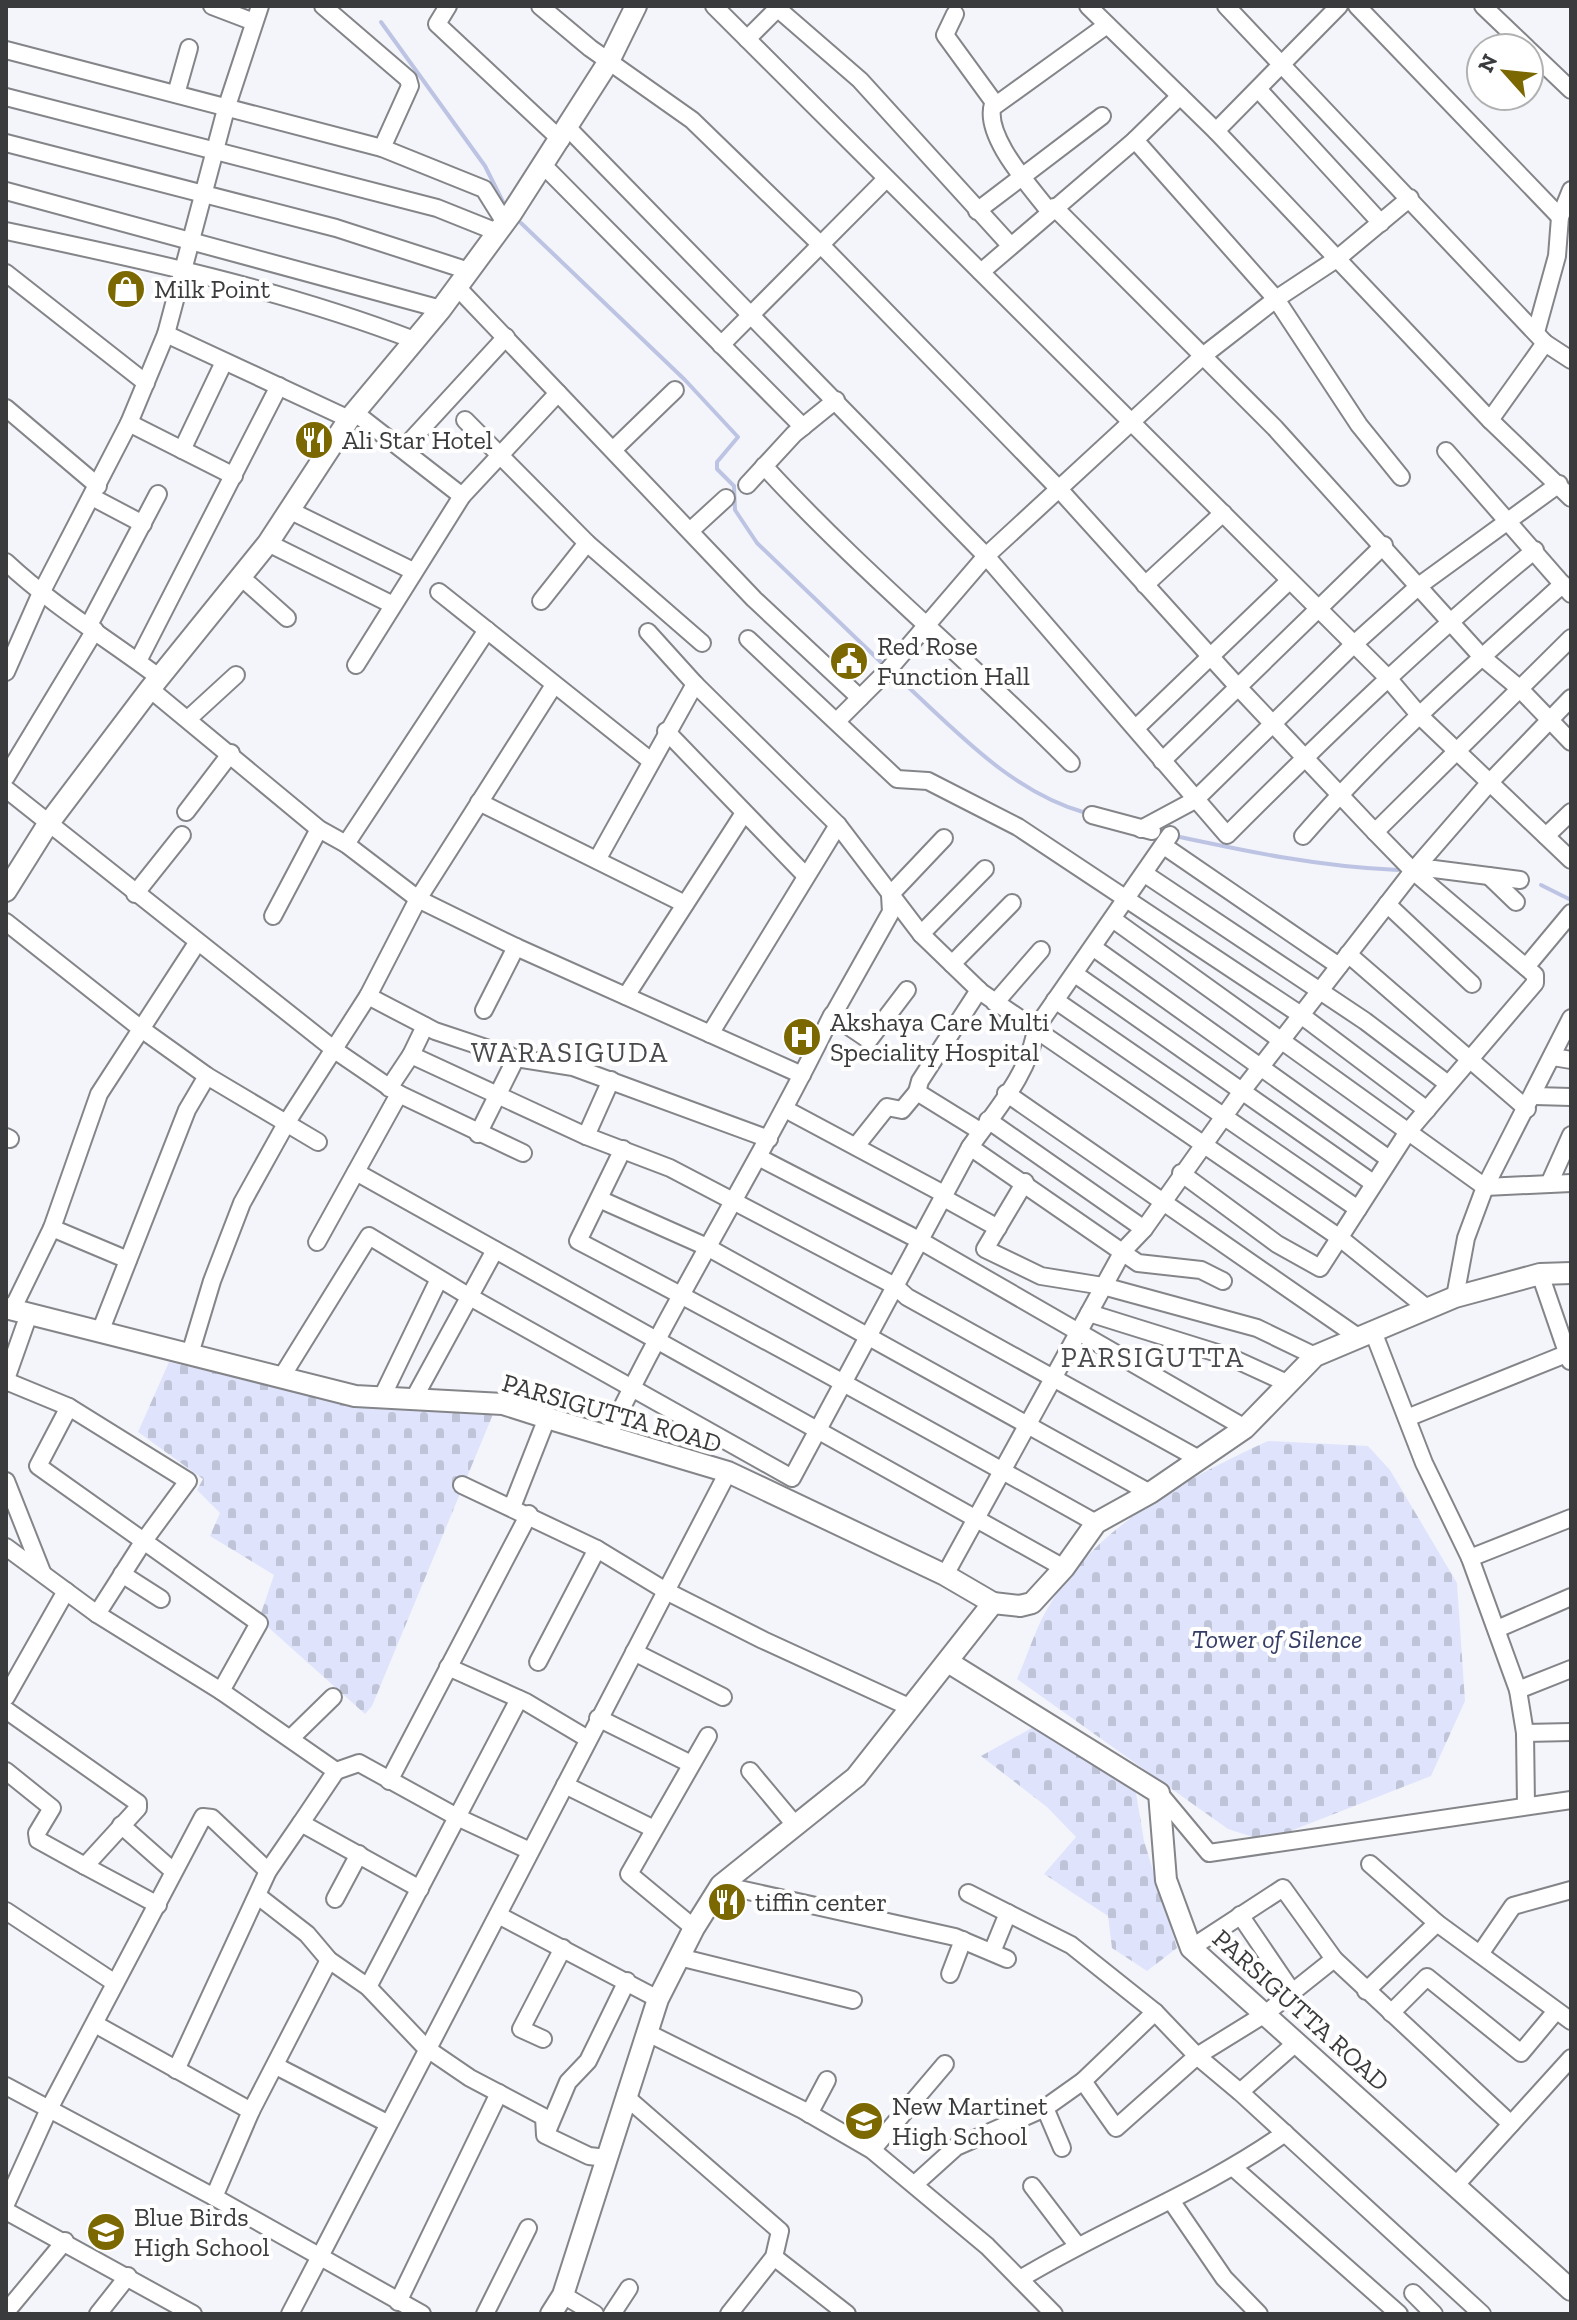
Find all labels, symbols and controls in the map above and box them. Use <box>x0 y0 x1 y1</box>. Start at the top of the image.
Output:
north arrow <box>1465 32 1545 112</box>
text: N <box>1472 49 1504 77</box>
shop icon: Milk Point <box>105 268 147 310</box>
place label: Milk Point <box>154 273 270 305</box>
restaurant icon: Ali Star Hotel <box>293 419 335 461</box>
place label: Ali Star Hotel <box>342 424 493 456</box>
place label: Red Rose Function Hall <box>877 630 1030 692</box>
public building icon: Red Rose Function Hall <box>828 640 870 682</box>
place label: Akshaya Care Multi Speciality Hospital <box>830 1006 1049 1068</box>
hospital icon: Akshaya Care Multi Speciality Hospital <box>781 1016 823 1058</box>
district label: WARASIGUDA <box>471 1036 669 1069</box>
district label: PARSIGUTTA <box>1061 1341 1245 1374</box>
street label: PARSIGUTTA ROAD <box>498 1366 726 1460</box>
park label: Tower of Silence <box>1191 1623 1363 1655</box>
restaurant icon: tiffin center <box>706 1881 748 1923</box>
place label: tiffin center <box>755 1886 887 1918</box>
street label: PARSIGUTTA ROAD <box>1206 1922 1396 2098</box>
place label: New Martinet High School <box>892 2090 1048 2152</box>
school or university icon: New Martinet High School <box>843 2100 885 2142</box>
place label: Blue Birds High School <box>134 2201 269 2263</box>
school or university icon: Blue Birds High School <box>85 2211 127 2253</box>

